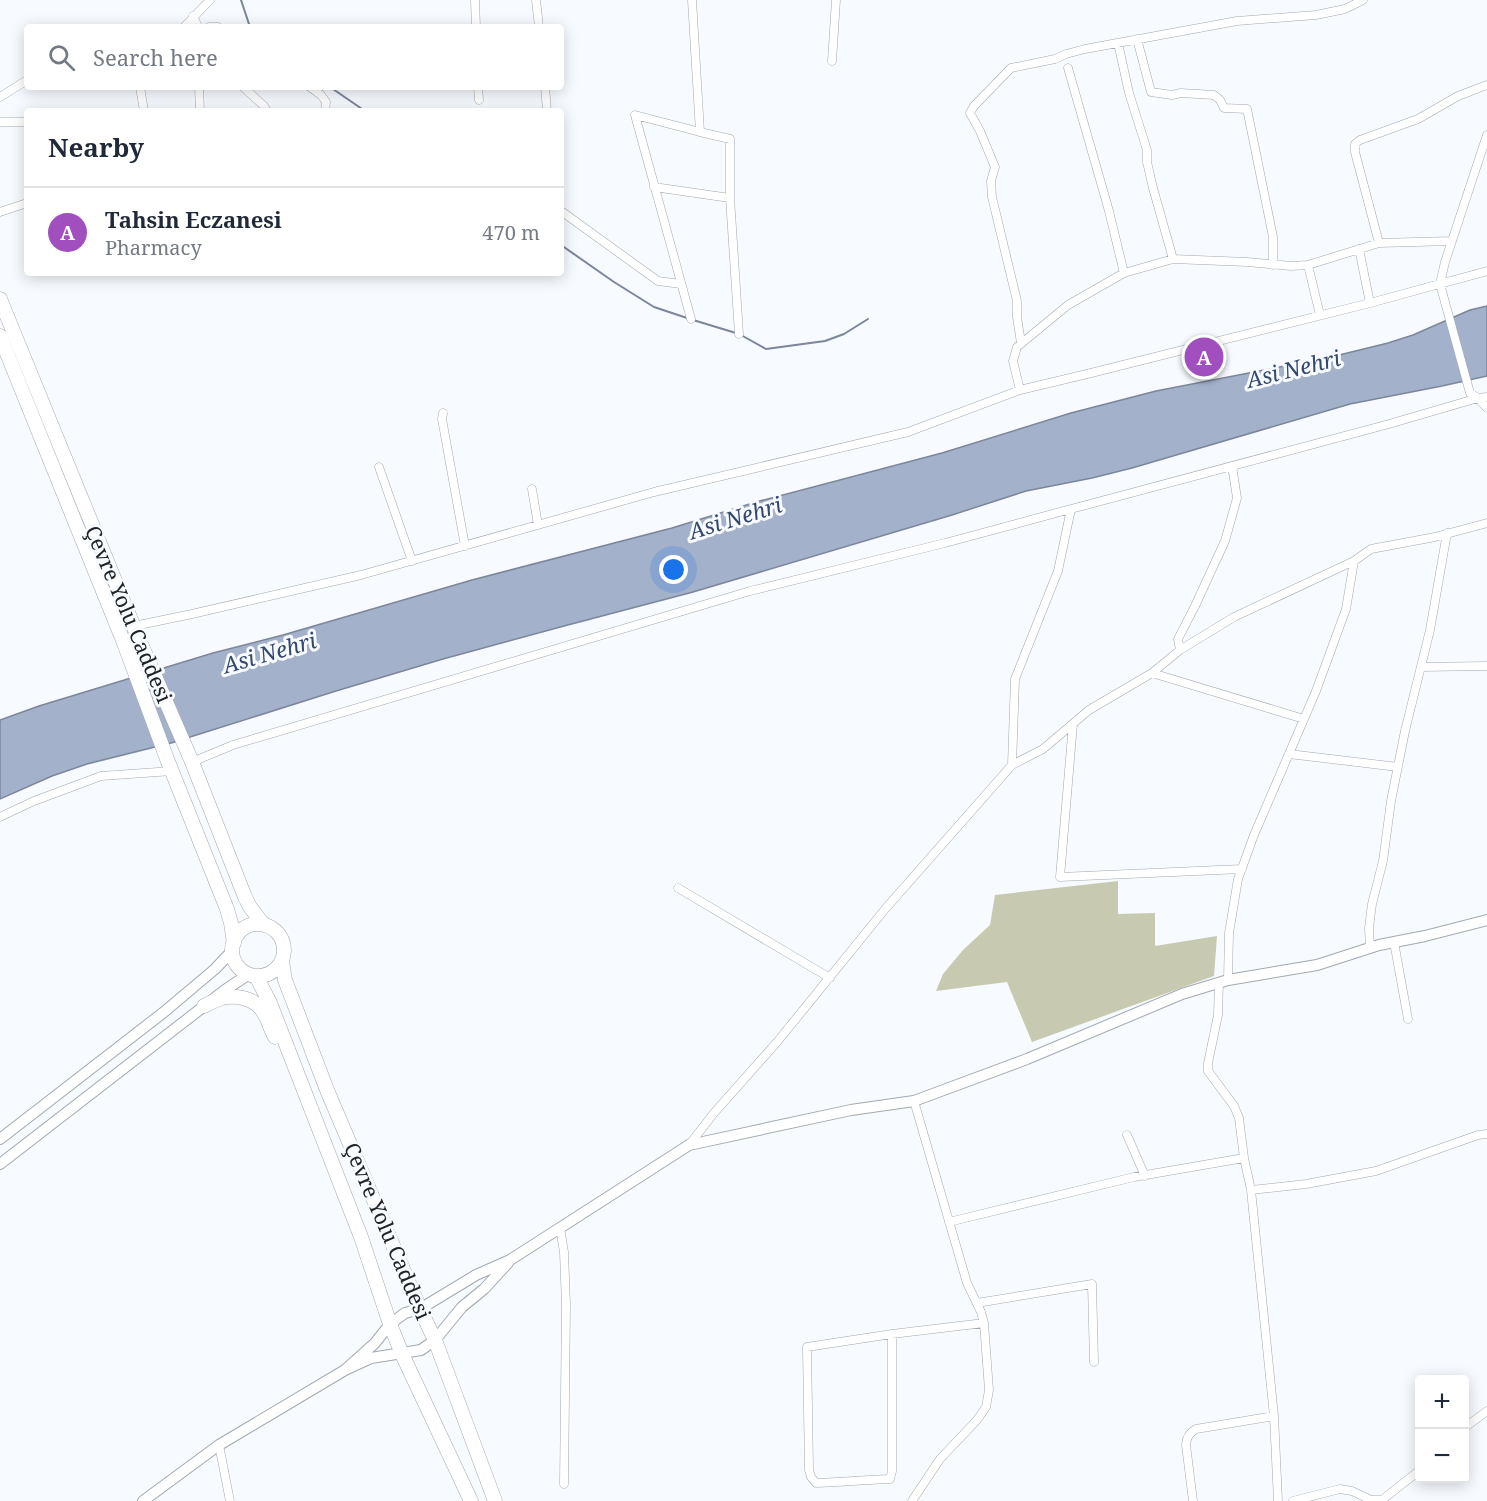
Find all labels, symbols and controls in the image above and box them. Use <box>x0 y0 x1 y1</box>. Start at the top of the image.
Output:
search box <box>24 24 564 90</box>
icon: search <box>45 41 78 74</box>
text: Search here <box>93 42 218 72</box>
text: Nearby <box>48 129 144 165</box>
text: Tahsin Eczanesi <box>105 204 282 234</box>
text: A <box>60 219 75 246</box>
text: 470 m <box>482 219 540 246</box>
text: Pharmacy <box>105 234 202 261</box>
pin: A <box>1184 334 1224 380</box>
water label: Asi Nehri <box>1241 342 1343 395</box>
water label: Asi Nehri <box>683 489 786 546</box>
street label: Çevre Yolu Caddesi <box>79 521 179 707</box>
your location <box>659 555 688 584</box>
water label: Asi Nehri <box>217 624 320 680</box>
street label: Çevre Yolu Caddesi <box>338 1138 438 1324</box>
map controls <box>1415 1375 1469 1483</box>
button: + <box>1415 1375 1469 1429</box>
button: − <box>1415 1429 1469 1483</box>

